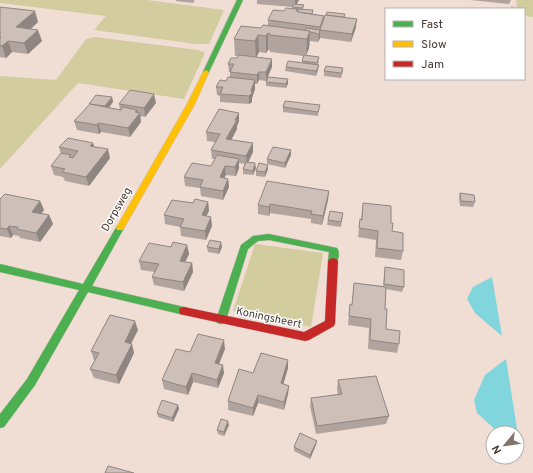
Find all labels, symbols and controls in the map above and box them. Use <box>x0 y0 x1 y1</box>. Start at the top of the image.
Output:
legend <box>385 8 525 80</box>
text: Fast <box>421 17 443 33</box>
text: Slow <box>421 37 447 53</box>
text: Jam <box>421 57 444 73</box>
street label: Dorpsweg <box>99 185 135 234</box>
street label: Koningsheert <box>235 304 303 332</box>
north arrow <box>485 425 525 465</box>
text: N <box>489 443 505 456</box>

